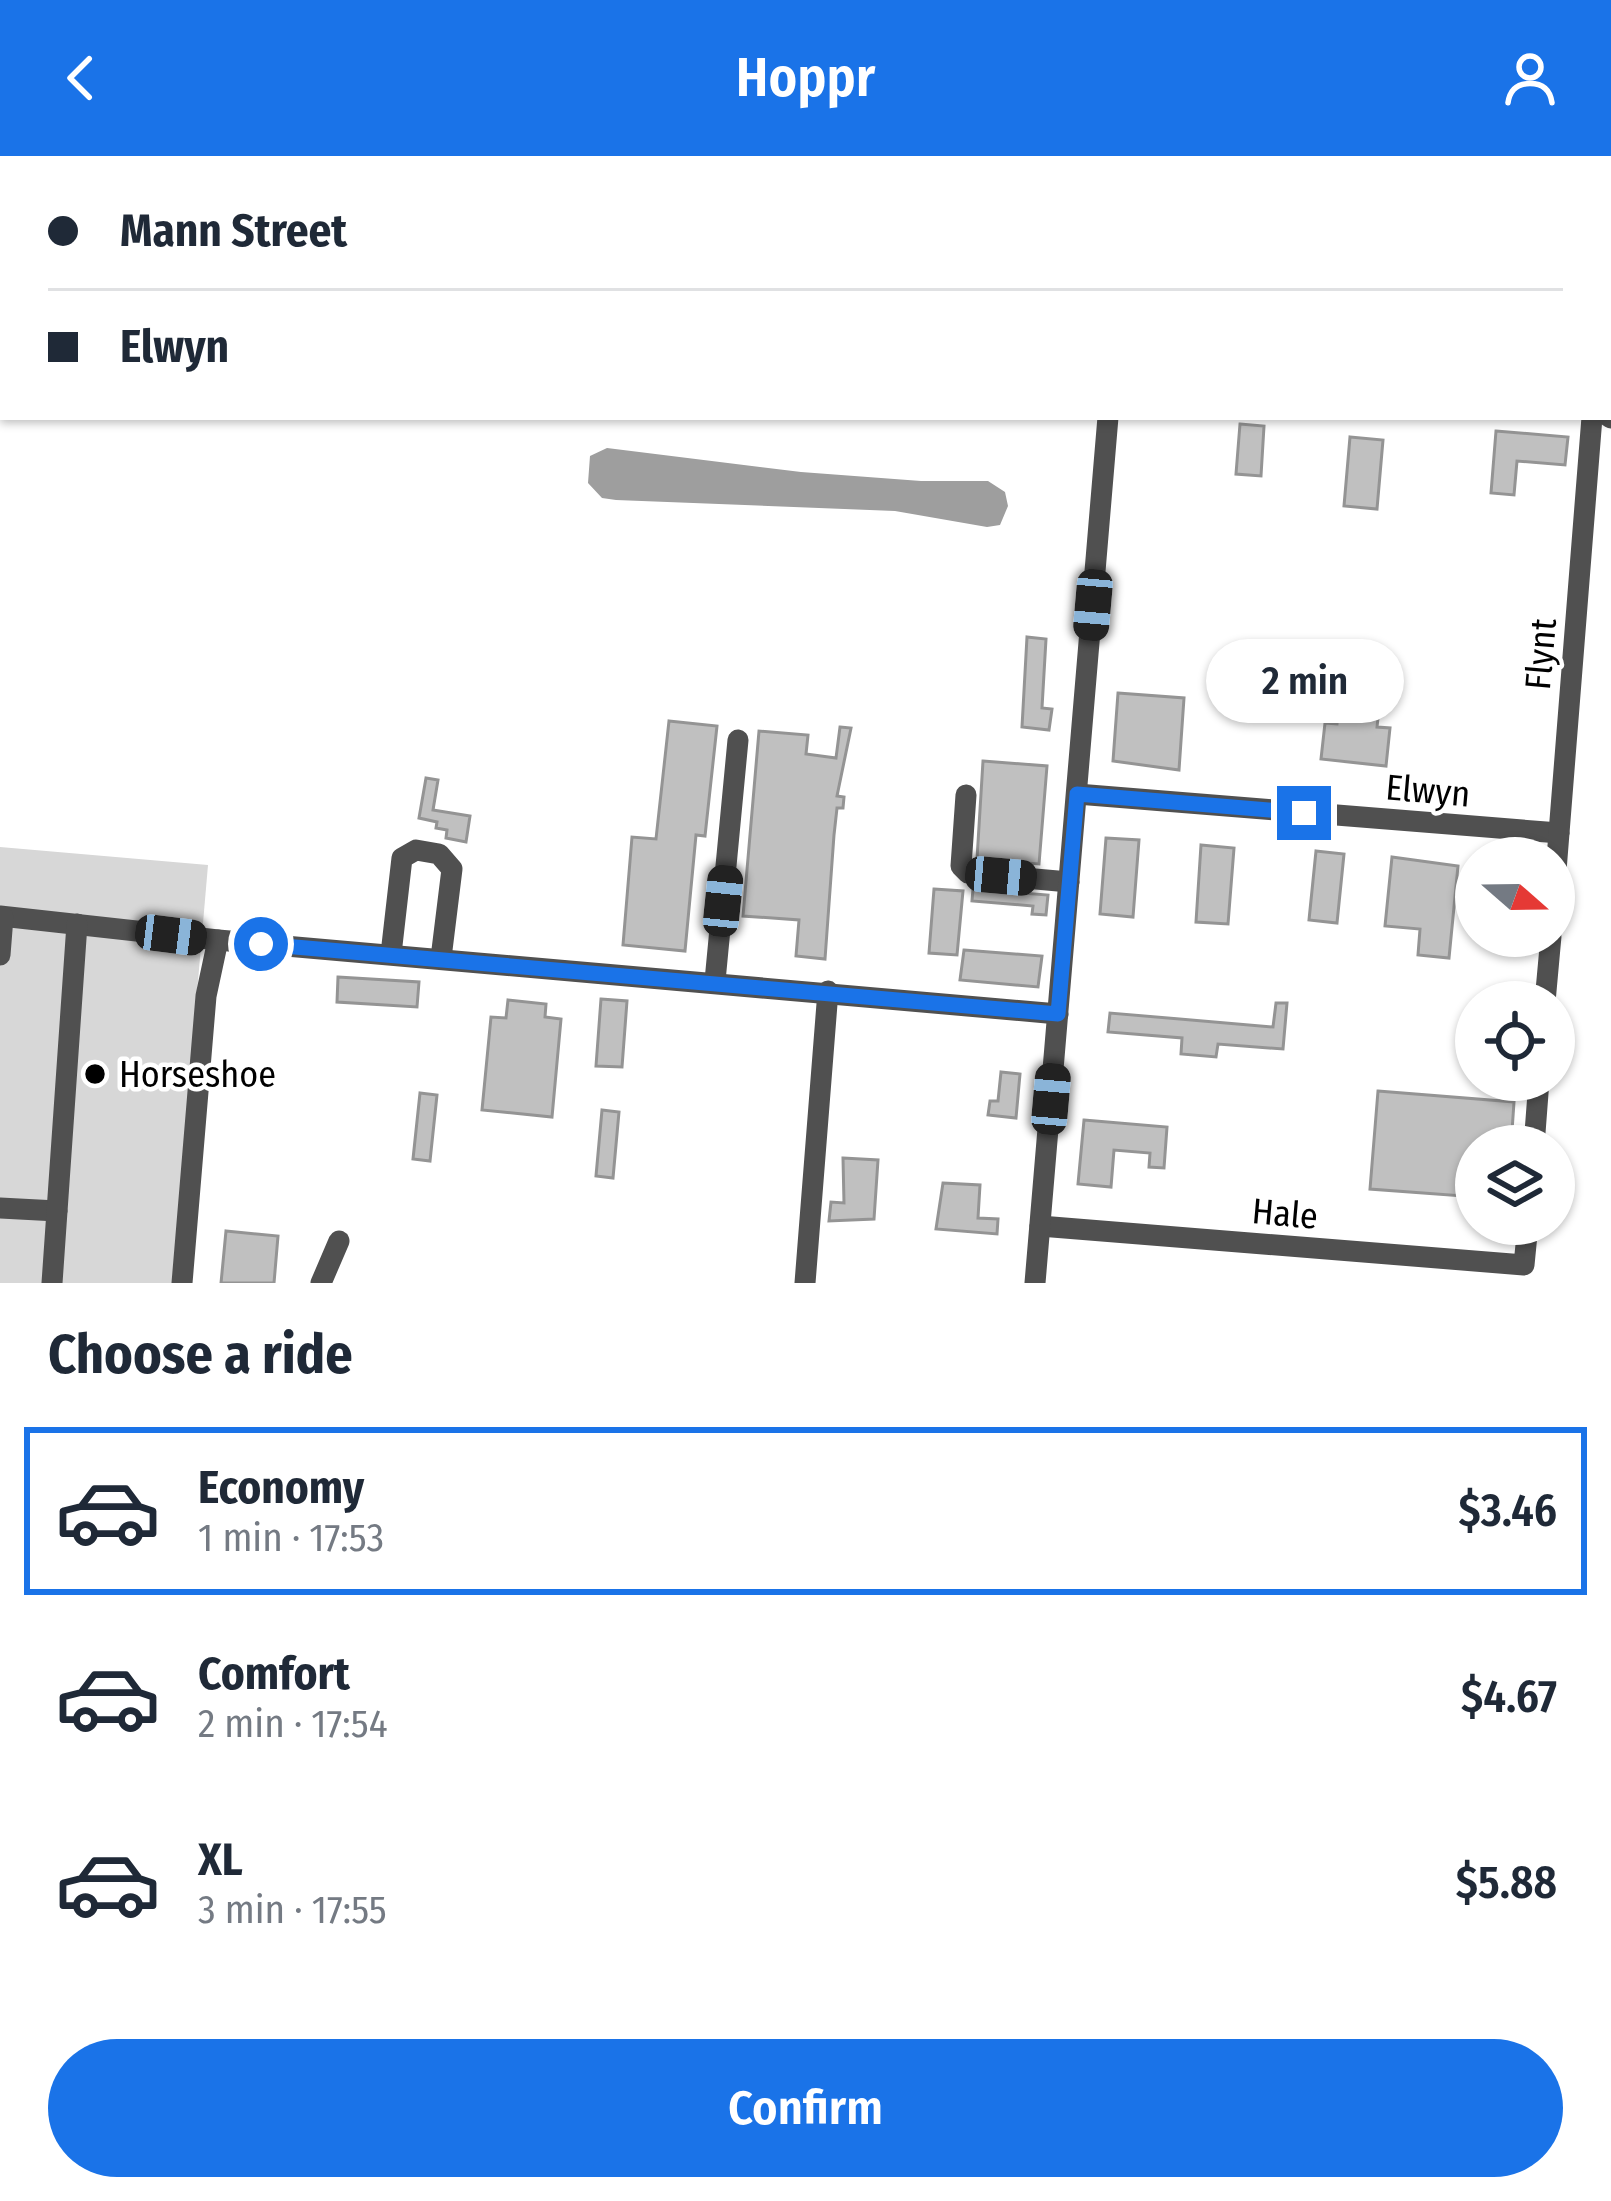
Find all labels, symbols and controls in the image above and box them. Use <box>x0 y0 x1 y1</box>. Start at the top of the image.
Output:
icon: back <box>48 45 114 111</box>
icon: person <box>1497 45 1563 111</box>
text: Hoppr <box>736 46 875 110</box>
text: Mann Street <box>120 204 347 258</box>
text: Elwyn <box>120 320 229 374</box>
car <box>1072 568 1114 642</box>
street label: Flynt <box>1516 616 1566 692</box>
callout: 2 min <box>1205 639 1403 723</box>
text: 2 min <box>1262 658 1348 704</box>
street label: Elwyn <box>1384 765 1472 817</box>
route end <box>1277 786 1331 840</box>
north arrow <box>1455 837 1575 957</box>
map controls <box>1455 837 1575 1245</box>
car <box>964 855 1038 897</box>
car <box>701 863 745 939</box>
car <box>133 913 209 957</box>
route start <box>234 917 288 971</box>
button: locate <box>1455 981 1575 1101</box>
place label: Horseshoe <box>119 1053 276 1097</box>
marker: Horseshoe <box>82 1061 108 1087</box>
car <box>1030 1062 1072 1136</box>
button: layers <box>1455 1125 1575 1245</box>
street label: Hale <box>1250 1189 1320 1239</box>
text: Choose a ride <box>48 1323 353 1387</box>
icon: car <box>54 1457 162 1565</box>
text: Economy <box>198 1461 364 1515</box>
text: $3.46 <box>1459 1484 1557 1538</box>
text: 1 min · 17:53 <box>198 1515 384 1561</box>
icon: car <box>54 1643 162 1751</box>
text: Comfort <box>198 1647 350 1701</box>
text: $4.67 <box>1461 1670 1557 1724</box>
text: 2 min · 17:54 <box>198 1701 388 1747</box>
icon: car <box>54 1829 162 1937</box>
text: XL <box>198 1833 243 1887</box>
text: $5.88 <box>1456 1856 1557 1910</box>
text: 3 min · 17:55 <box>198 1887 387 1933</box>
button: Confirm <box>48 2039 1563 2177</box>

